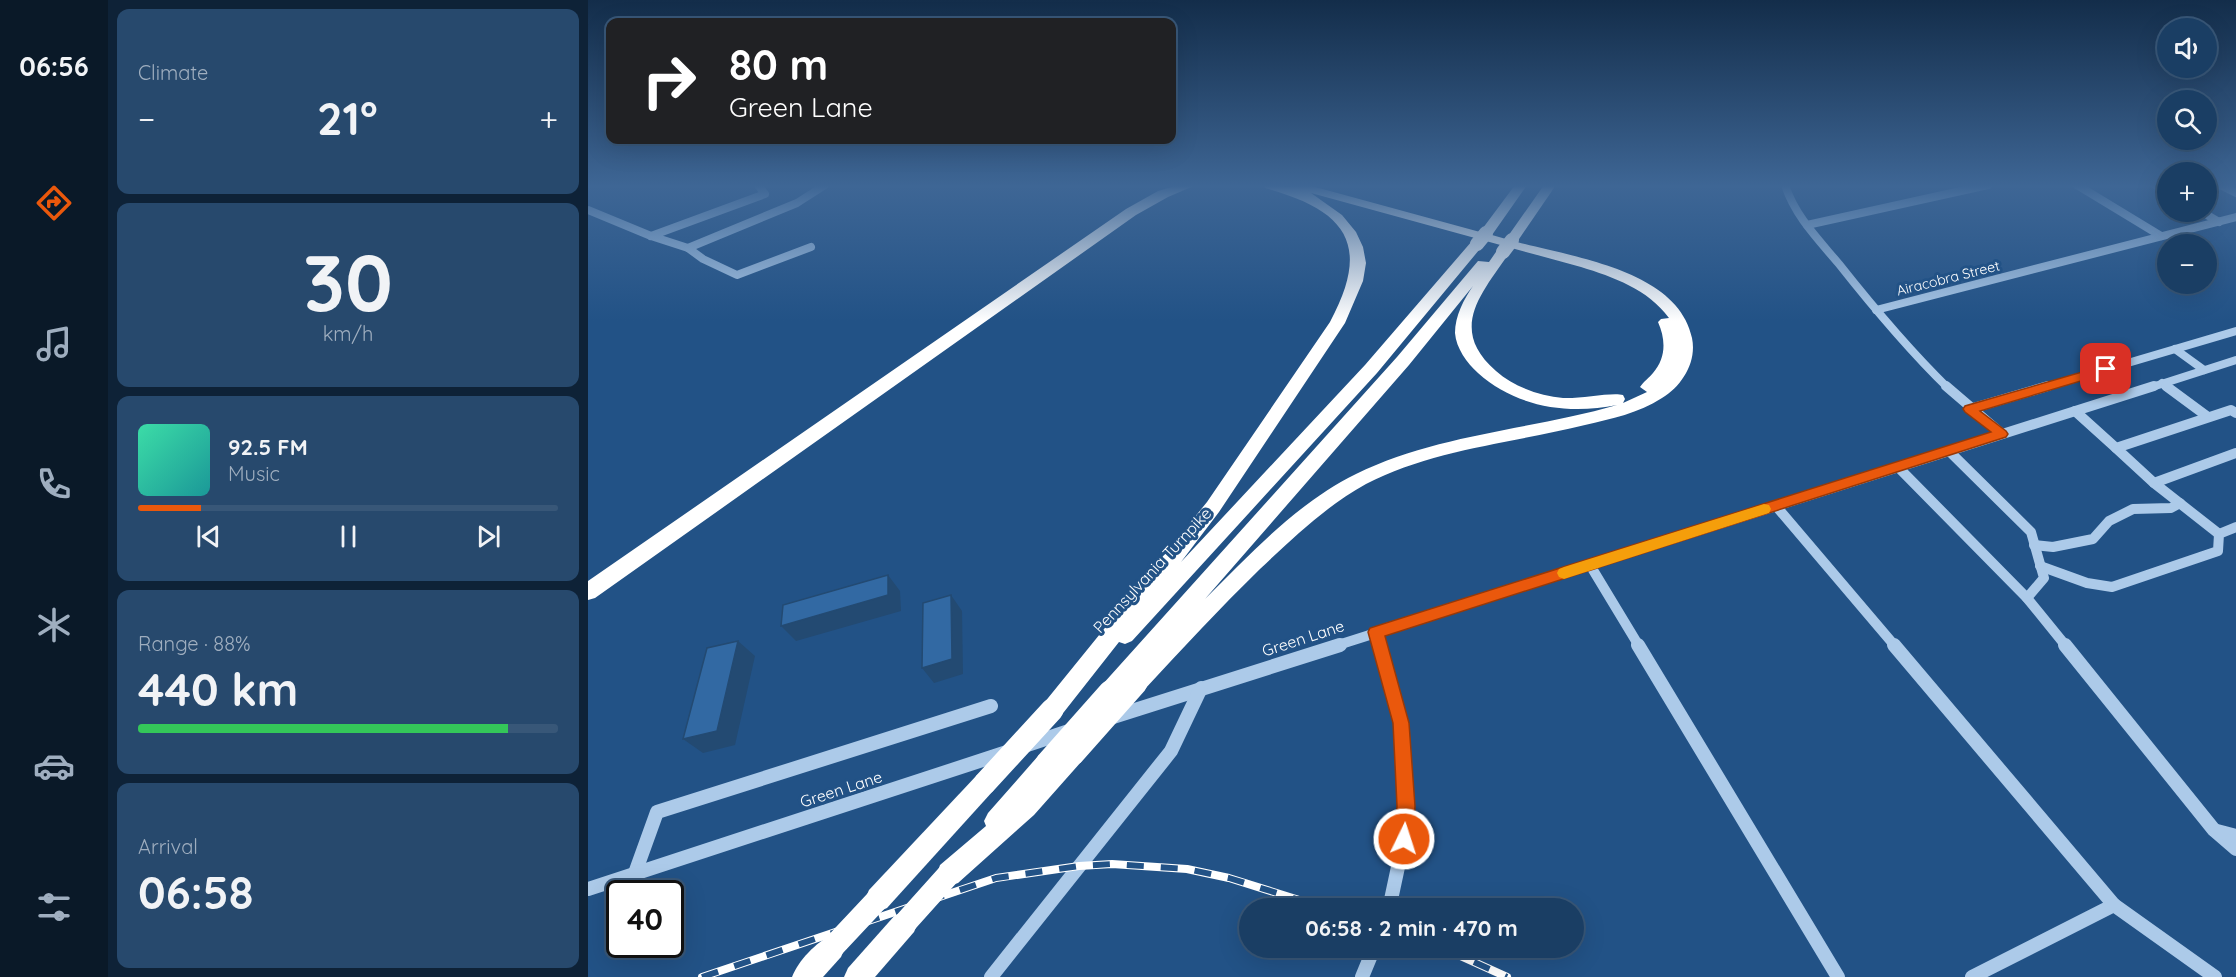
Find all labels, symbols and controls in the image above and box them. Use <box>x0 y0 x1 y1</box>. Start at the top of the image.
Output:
map controls <box>2157 18 2217 294</box>
button: sound <box>2157 18 2217 78</box>
text: 80 m <box>729 38 828 91</box>
icon: right <box>630 42 708 120</box>
text: 06:56 <box>19 49 89 83</box>
text: Climate <box>138 60 208 85</box>
text: 21° <box>317 90 378 146</box>
text: Green Lane <box>729 90 873 124</box>
button: search <box>2157 90 2217 150</box>
text: − <box>138 98 155 139</box>
text: + <box>539 98 558 139</box>
button: + <box>2157 162 2217 222</box>
icon: directions <box>33 182 75 224</box>
text: 30 <box>303 233 393 331</box>
button: − <box>2157 234 2217 294</box>
street label: Airacobra Street <box>1895 256 2002 300</box>
text: km/h <box>323 321 373 346</box>
icon: music <box>33 323 75 365</box>
pin <box>2080 343 2131 394</box>
icon: arrive <box>2089 352 2122 385</box>
text: 92.5 FM <box>228 433 308 461</box>
text: Music <box>228 461 280 486</box>
icon: phone <box>33 463 75 505</box>
street label: Pennsylvania Turnpike <box>1089 503 1215 637</box>
icon: previous <box>192 520 225 553</box>
icon: pause <box>332 520 365 553</box>
icon: next <box>472 520 505 553</box>
icon: climate <box>33 604 75 646</box>
street label: Green Lane <box>1259 615 1347 661</box>
text: Range · 88% <box>138 631 250 656</box>
text: 440 km <box>138 661 298 717</box>
icon: car <box>33 745 75 787</box>
street label: Green Lane <box>797 766 885 812</box>
position arrow <box>1372 807 1436 871</box>
text: Arrival <box>138 834 198 859</box>
text: 06:58 <box>138 864 253 920</box>
speed limit sign: 40 <box>606 880 684 958</box>
icon: filters <box>33 886 75 928</box>
text: 06:58 · 2 min · 470 m <box>1305 914 1518 942</box>

